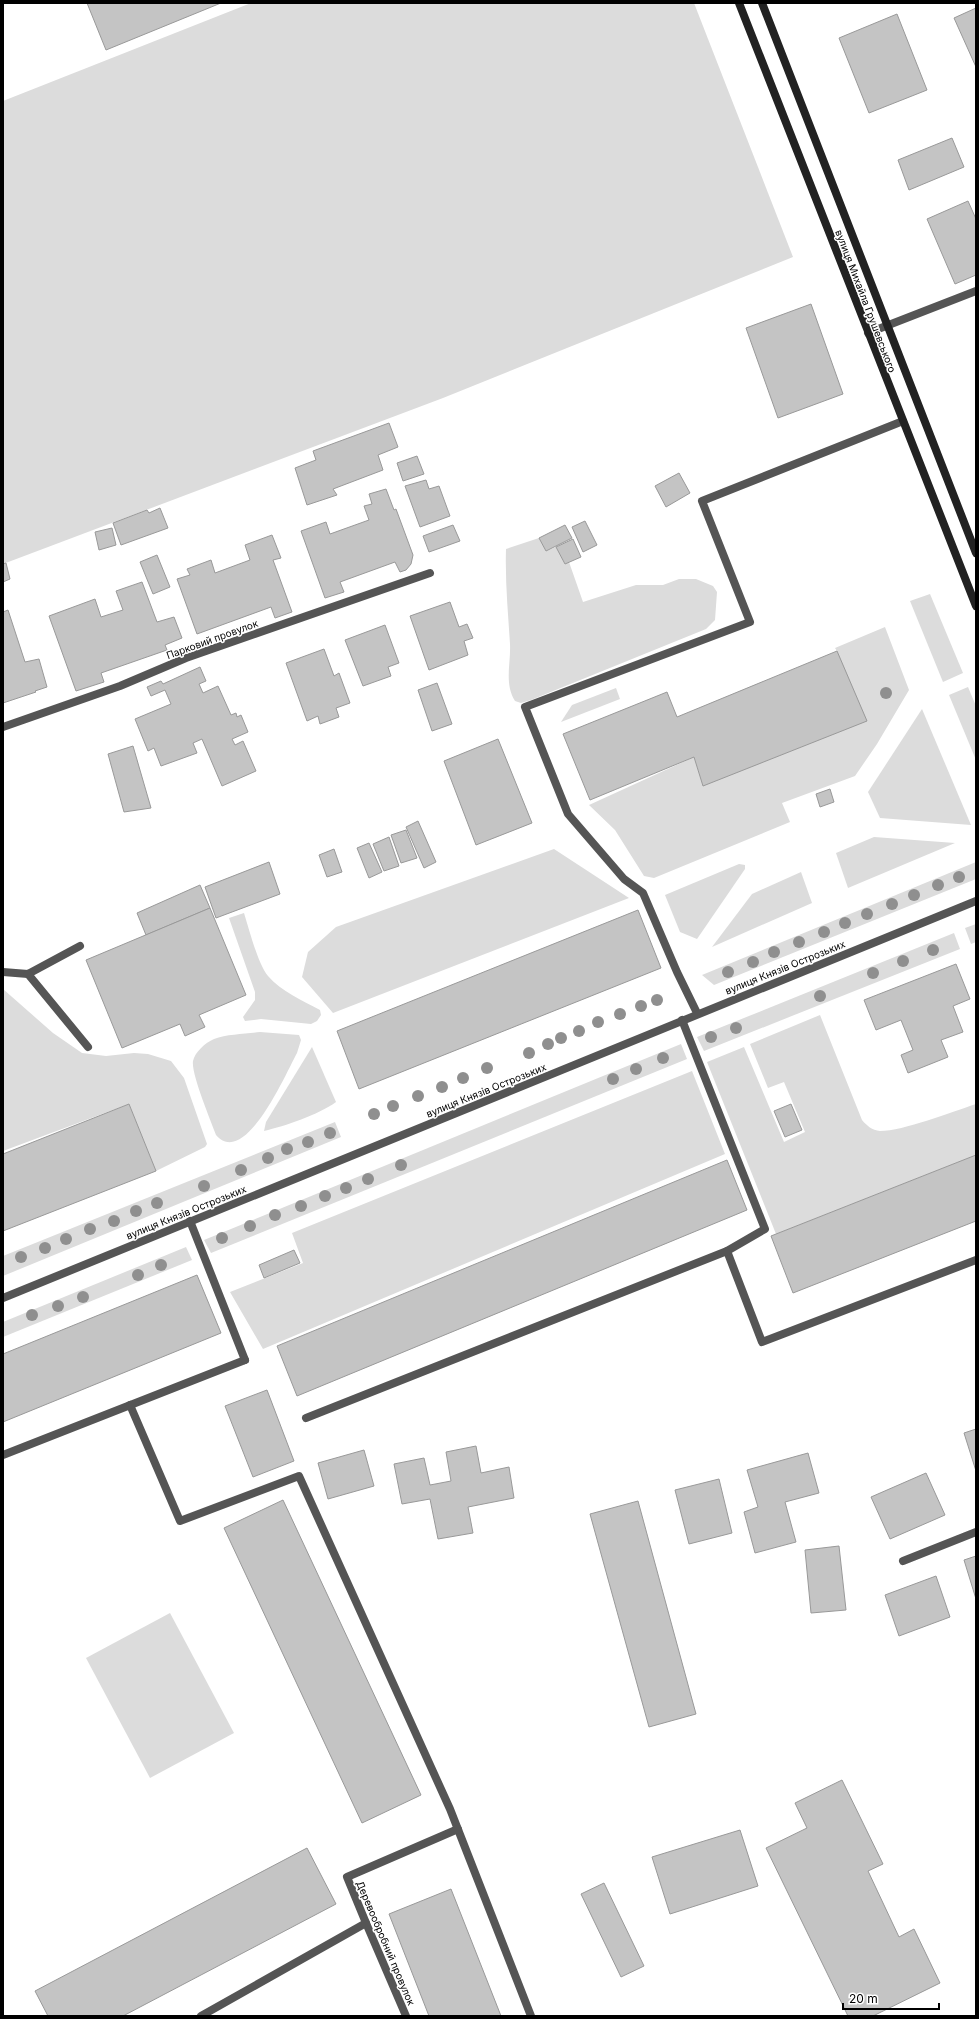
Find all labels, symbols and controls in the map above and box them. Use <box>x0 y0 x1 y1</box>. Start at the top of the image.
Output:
street label: вулиця Михайла Грушевського <box>833 228 899 374</box>
street label: Парковий провулок <box>165 617 260 661</box>
street label: вулиця Князів Острозьких <box>723 937 847 997</box>
street label: вулиця Князів Острозьких <box>424 1060 548 1120</box>
street label: вулиця Князів Острозьких <box>124 1182 248 1242</box>
street label: Деревообробний провулок <box>354 1879 418 2008</box>
scale bar <box>843 1985 939 2011</box>
text: 20 m <box>849 1991 878 2006</box>

